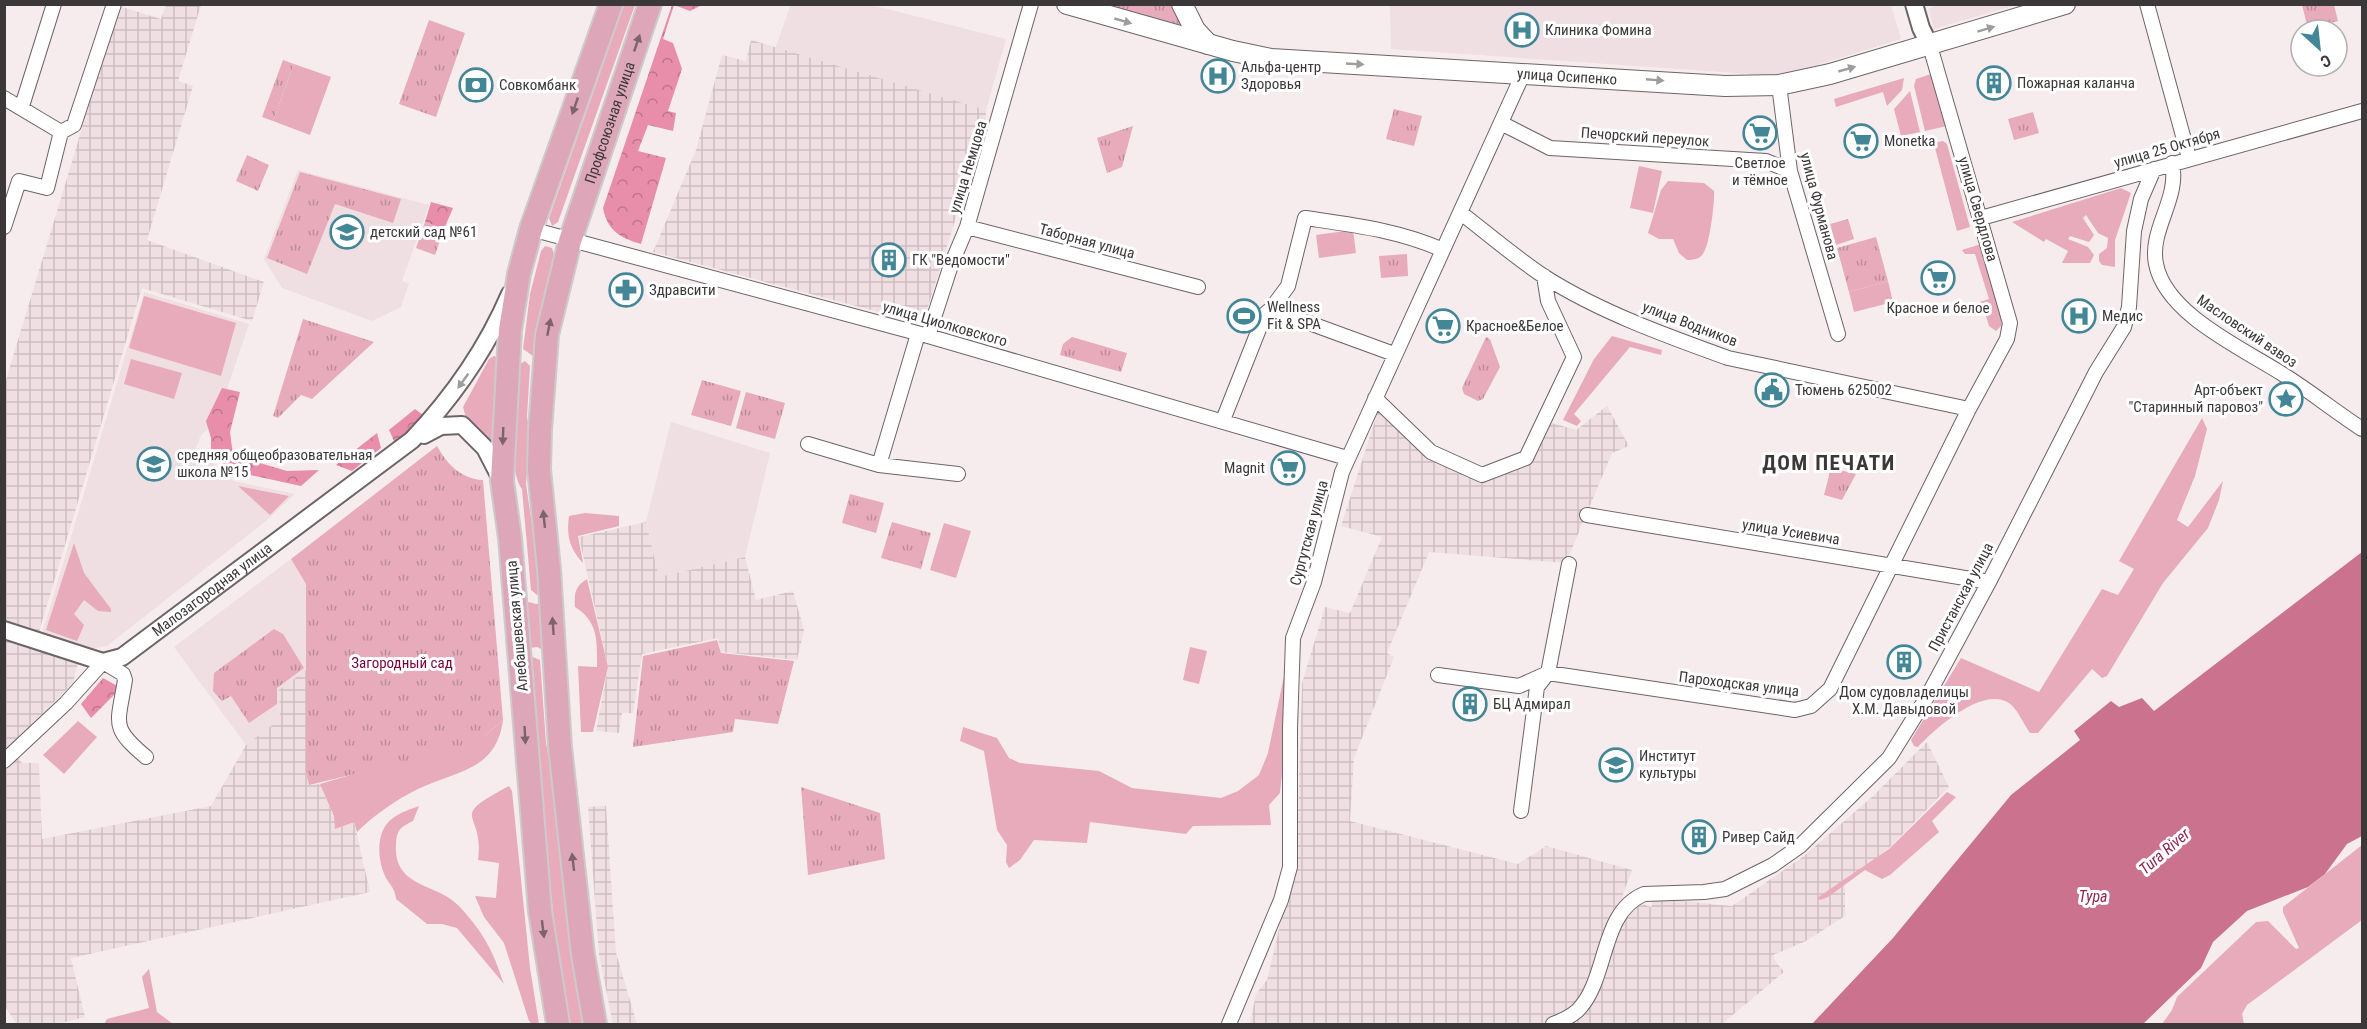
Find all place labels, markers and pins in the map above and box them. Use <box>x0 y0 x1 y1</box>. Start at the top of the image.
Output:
hospital icon: Клиника Фомина <box>1504 12 1540 48</box>
place label: Клиника Фомина <box>1545 21 1652 39</box>
hospital icon: Альфа-центр Здоровья <box>1200 58 1236 94</box>
place label: Альфа-центр Здоровья <box>1241 58 1321 93</box>
building icon: Пожарная каланча <box>1976 65 2012 101</box>
bank icon: Совкомбанк <box>458 67 494 103</box>
place label: Пожарная каланча <box>2017 74 2135 92</box>
place label: Совкомбанк <box>499 76 576 94</box>
supermarket icon: Светлое и тёмное <box>1742 115 1778 151</box>
supermarket icon: Monetka <box>1843 123 1879 159</box>
place label: Monetka <box>1884 132 1936 150</box>
place label: Светлое и тёмное <box>1732 154 1788 189</box>
school or university icon: детский сад №61 <box>329 214 365 250</box>
place label: детский сад №61 <box>370 223 477 241</box>
building icon: ГК "Ведомости" <box>871 242 907 278</box>
place label: ГК "Ведомости" <box>912 251 1010 269</box>
supermarket icon: Красное и белое <box>1920 260 1956 296</box>
pharmacy icon: Здравсити <box>608 272 644 308</box>
place label: Здравсити <box>649 281 716 299</box>
sports icon: Wellness Fit & SPA <box>1226 298 1262 334</box>
place label: Wellness Fit & SPA <box>1267 298 1321 333</box>
hospital icon: Медис <box>2061 298 2097 334</box>
place label: Красное и белое <box>1887 299 1990 317</box>
place label: Медис <box>2102 307 2143 325</box>
supermarket icon: Красное&Белое <box>1425 308 1461 344</box>
place label: Красное&Белое <box>1466 317 1564 335</box>
public building icon: Тюмень 625002 <box>1754 372 1790 408</box>
place label: Тюмень 625002 <box>1795 381 1892 399</box>
place label: Арт-объект "Старинный паровоз" <box>2128 381 2263 416</box>
place icon: Арт-объект "Старинный паровоз" <box>2268 381 2304 417</box>
school or university icon: средняя общеобразовательная школа №15 <box>136 446 172 482</box>
place label: средняя общеобразовательная школа №15 <box>177 446 372 481</box>
supermarket icon: Magnit <box>1270 450 1306 486</box>
place label: Magnit <box>1224 459 1265 477</box>
building icon: Дом судовладелицы Х.М. Давыдовой <box>1886 644 1922 680</box>
place label: Дом судовладелицы Х.М. Давыдовой <box>1839 683 1969 718</box>
building icon: БЦ Адмирал <box>1452 686 1488 722</box>
place label: БЦ Адмирал <box>1493 695 1571 713</box>
school or university icon: Институт культуры <box>1598 747 1634 783</box>
place label: Институт культуры <box>1639 747 1697 782</box>
building icon: Ривер Сайд <box>1681 819 1717 855</box>
place label: Ривер Сайд <box>1722 828 1795 846</box>

